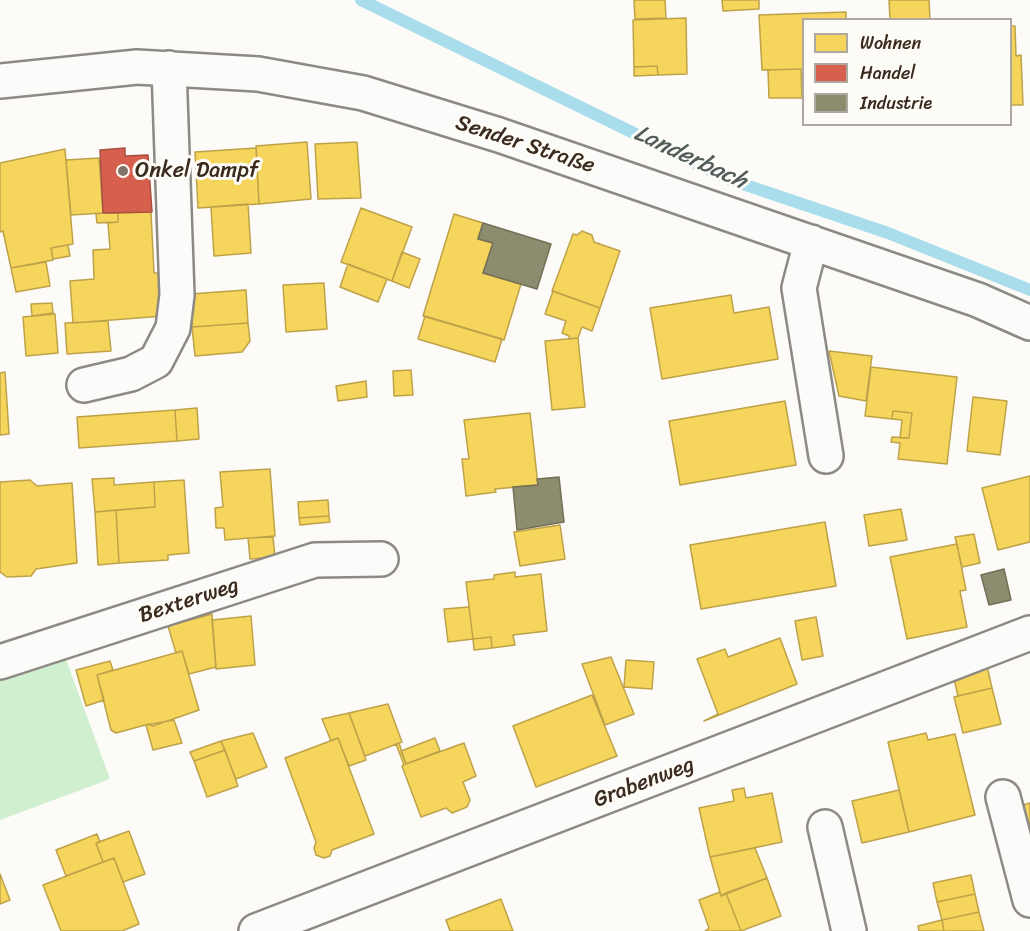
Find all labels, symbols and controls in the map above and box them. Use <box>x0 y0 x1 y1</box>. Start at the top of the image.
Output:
legend <box>802 18 1012 126</box>
text: Wohnen <box>860 27 921 59</box>
text: Handel <box>860 57 915 89</box>
text: Industrie <box>860 87 932 119</box>
street label: Sender Straße <box>452 110 598 180</box>
water label: Landerbach <box>629 119 751 197</box>
place label: Onkel Dampf <box>135 158 258 184</box>
marker: Onkel Dampf <box>116 164 130 178</box>
street label: Bexterweg <box>136 572 242 630</box>
street label: Grabenweg <box>590 752 698 814</box>

